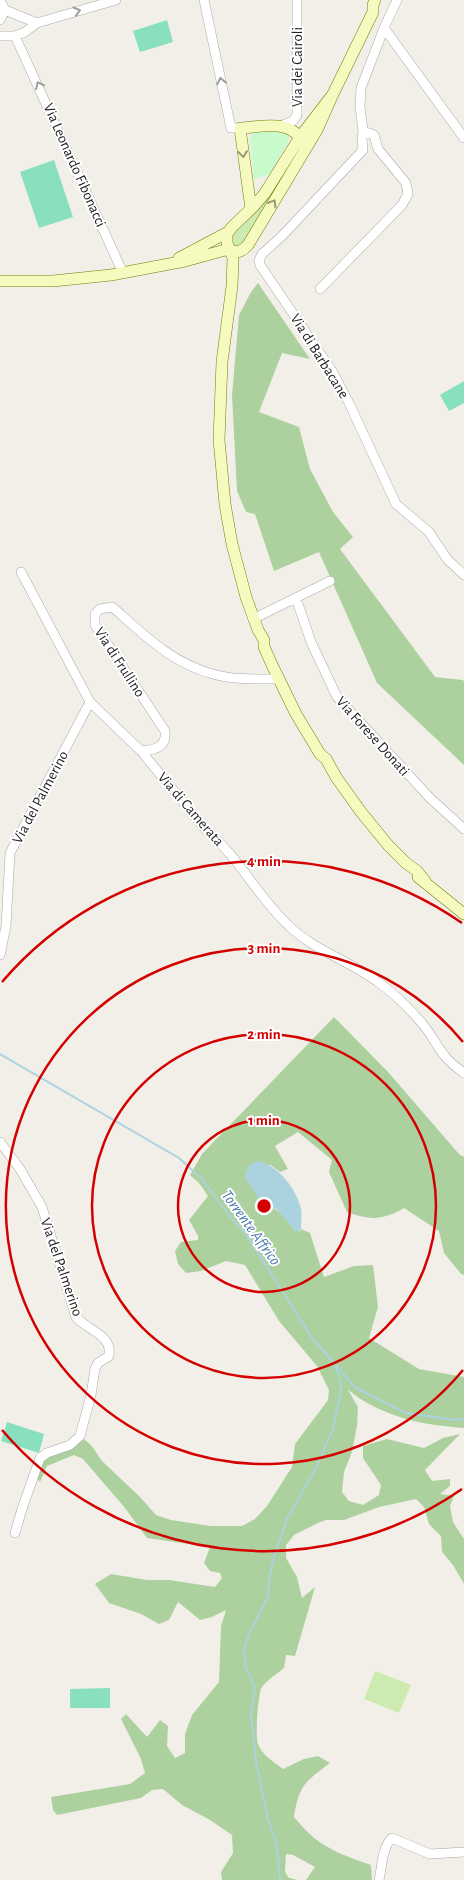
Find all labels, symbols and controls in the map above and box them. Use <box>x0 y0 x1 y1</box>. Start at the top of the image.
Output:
one-way arrow <box>72 7 80 17</box>
street label: Via dei Cairoli <box>290 27 305 107</box>
one-way arrow <box>216 76 227 85</box>
one-way arrow <box>34 81 45 90</box>
street label: Via Leonardo Fibonacci <box>41 101 109 229</box>
one-way arrow <box>238 149 248 158</box>
one-way arrow <box>267 200 277 209</box>
street label: Via di Barbacane <box>288 311 352 401</box>
street label: Via di Frullino <box>92 625 148 700</box>
street label: Via Forese Donati <box>333 694 412 779</box>
street label: Via del Palmerino <box>10 748 71 846</box>
street label: Via di Camerata <box>155 770 227 849</box>
text: 4 min <box>247 854 281 869</box>
text: 3 min <box>248 941 280 956</box>
text: 2 min <box>247 1027 281 1042</box>
text: 1 min <box>248 1113 280 1128</box>
water label: Torrente Affrico <box>219 1187 284 1269</box>
centre of rings <box>255 1197 273 1215</box>
street label: Via del Palmerino <box>38 1216 85 1318</box>

